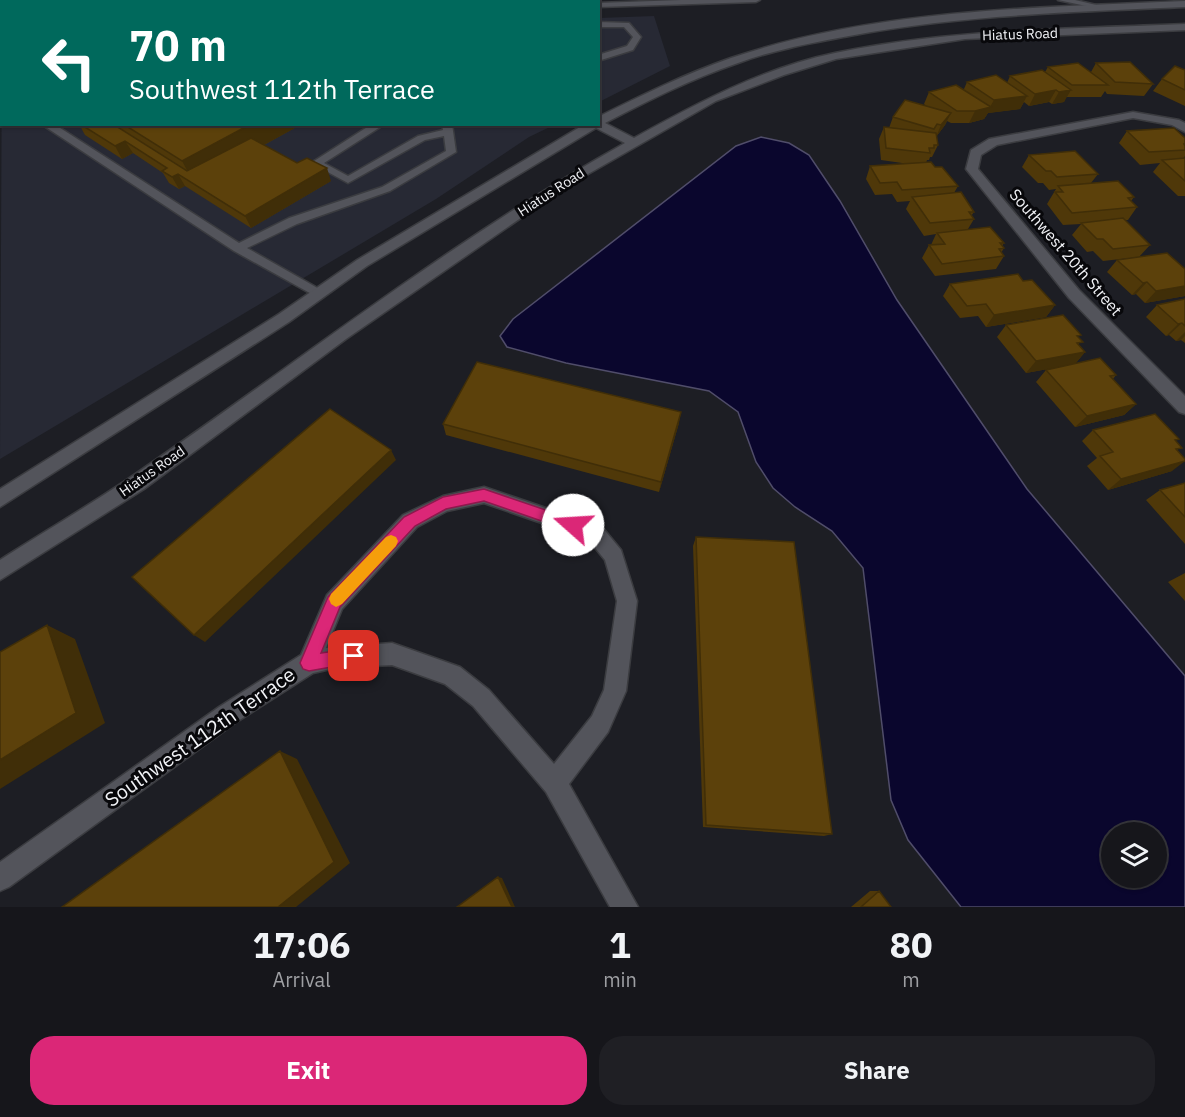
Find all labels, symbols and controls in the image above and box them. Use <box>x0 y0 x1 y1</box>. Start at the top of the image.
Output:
text: 70 m <box>129 18 227 73</box>
icon: left <box>30 24 108 102</box>
street label: Hiatus Road <box>982 24 1058 44</box>
text: Southwest 112th Terrace <box>129 71 435 106</box>
street label: Hiatus Road <box>514 164 588 220</box>
street label: Southwest 20th Street <box>1005 184 1127 320</box>
street label: Hiatus Road <box>116 442 188 500</box>
position arrow <box>541 493 605 557</box>
pin <box>328 630 379 681</box>
icon: arrive <box>337 639 370 672</box>
street label: Southwest 112th Terrace <box>99 661 300 813</box>
map controls <box>1101 822 1167 888</box>
button: layers <box>1101 822 1167 888</box>
text: 17:06 <box>252 921 351 968</box>
text: 1 <box>609 921 631 968</box>
text: 80 <box>889 921 933 968</box>
text: Arrival <box>272 966 331 993</box>
text: min <box>603 966 637 993</box>
text: m <box>902 966 920 993</box>
button: Exit <box>30 1036 587 1105</box>
button: Share <box>599 1036 1155 1105</box>

